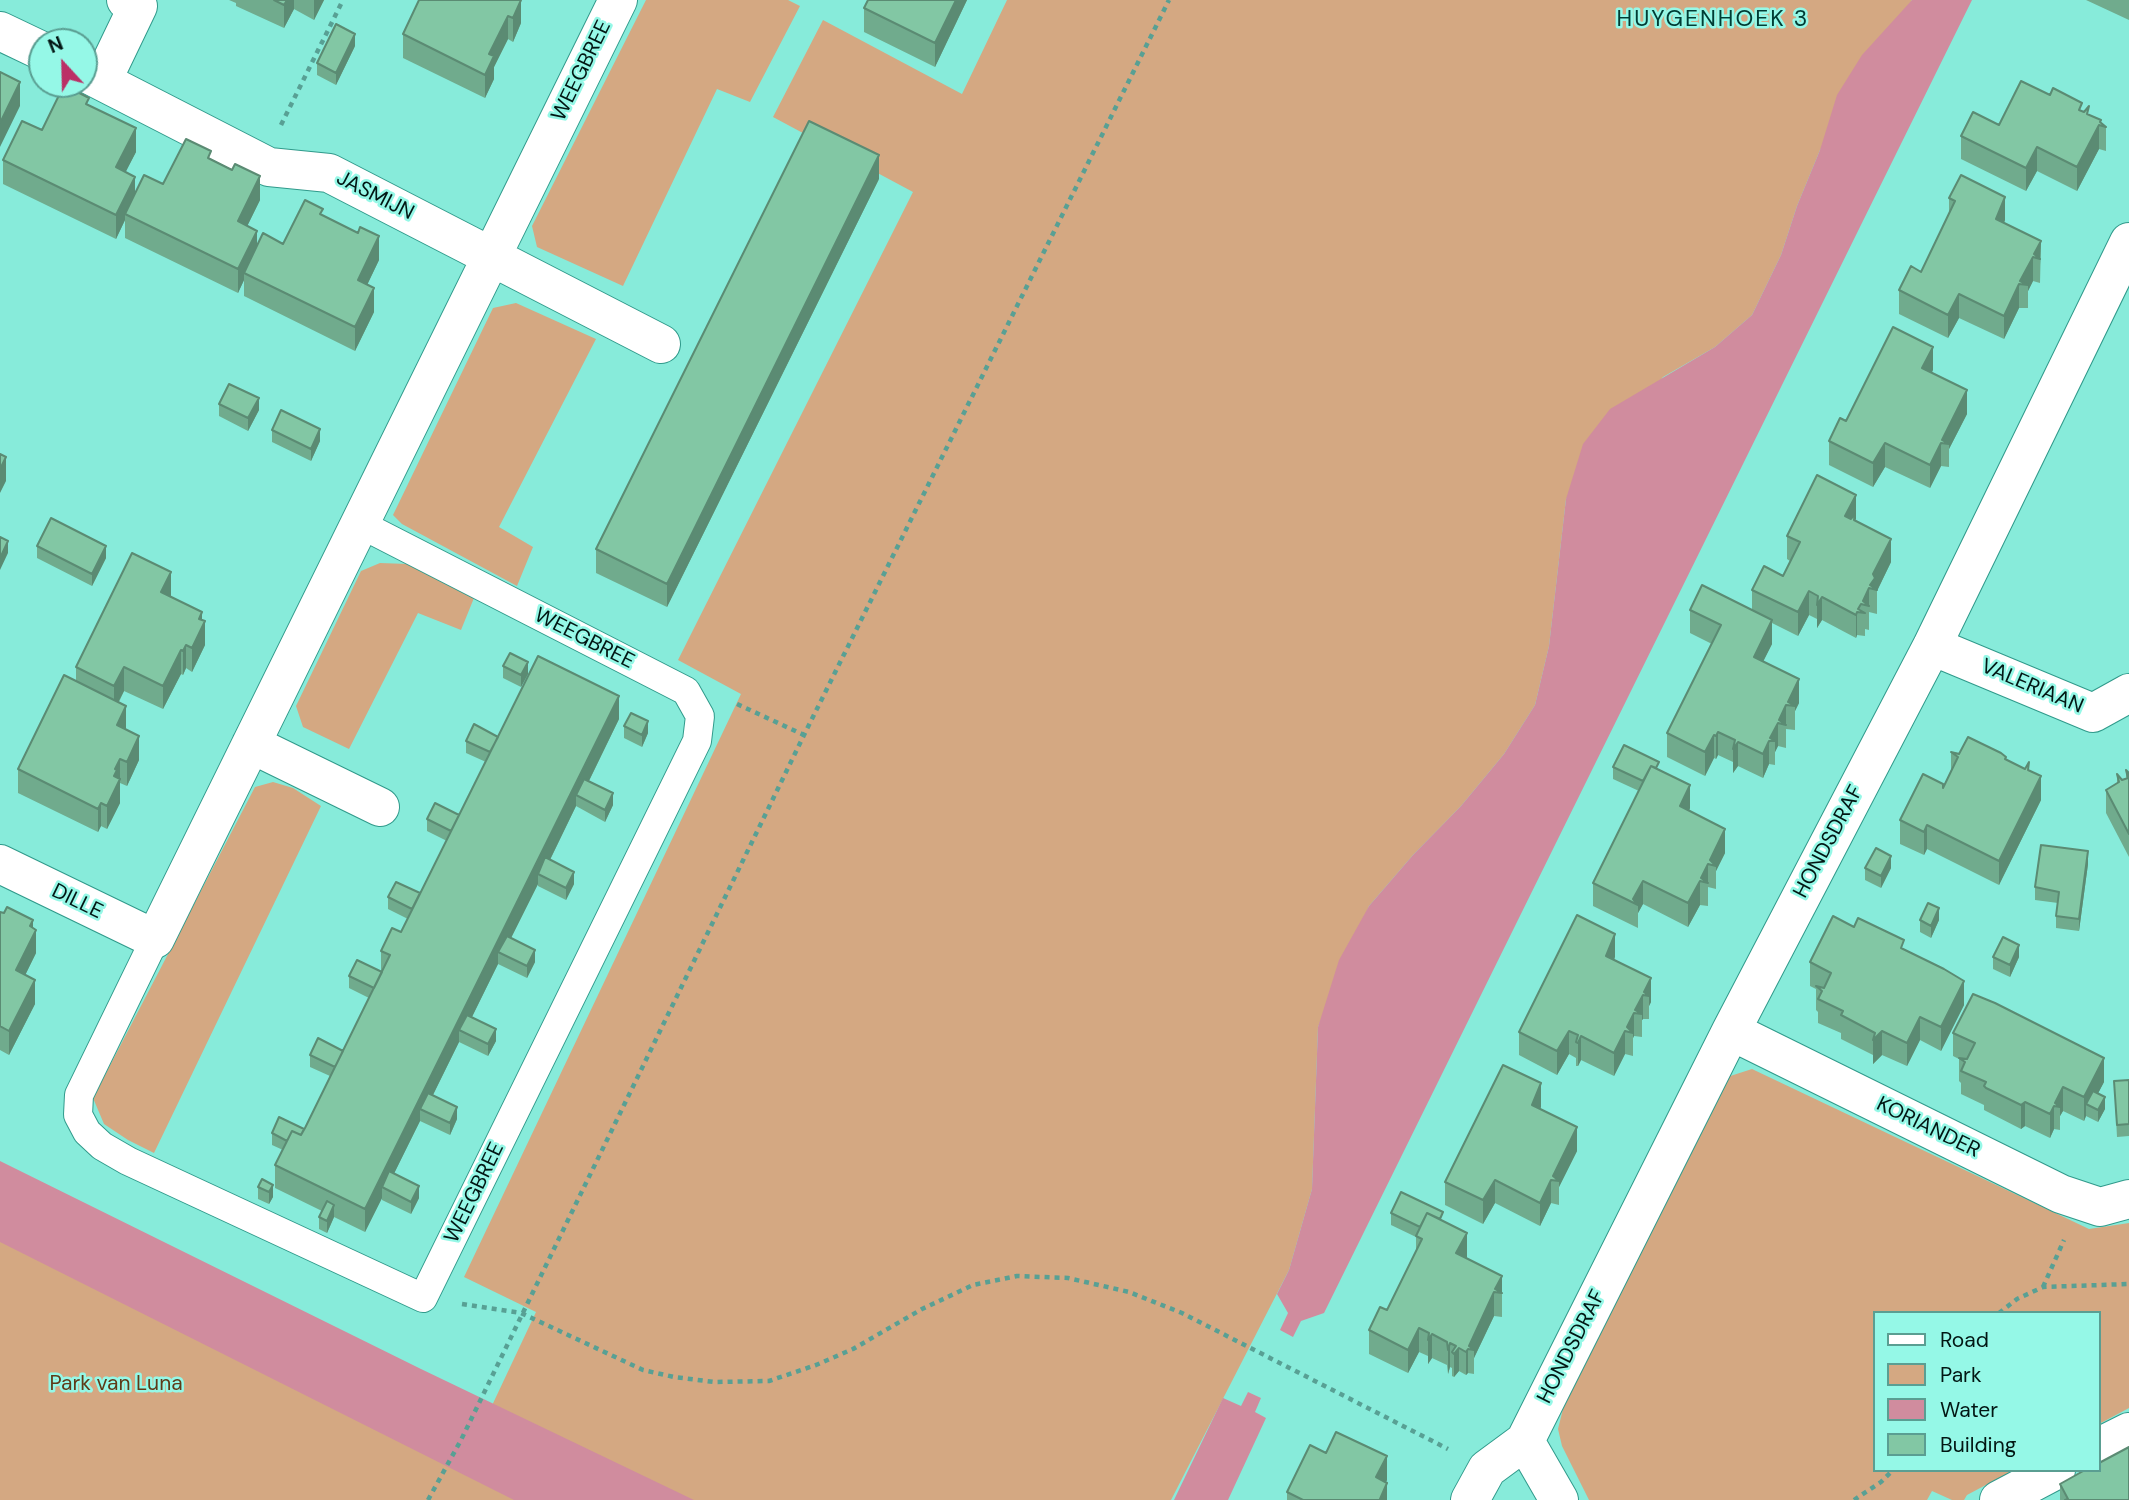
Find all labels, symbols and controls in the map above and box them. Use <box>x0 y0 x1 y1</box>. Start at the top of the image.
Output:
district label: HUYGENHOEK 3 <box>1618 6 1808 34</box>
street label: WEEGBREE <box>547 17 617 125</box>
north arrow <box>28 28 98 98</box>
text: N <box>45 31 67 59</box>
street label: JASMIJN <box>332 166 418 226</box>
street label: WEEGBREE <box>530 603 638 675</box>
street label: VALERIAAN <box>1977 654 2087 720</box>
street label: HONDSDRAF <box>1789 781 1869 903</box>
street label: DILLE <box>47 879 107 925</box>
street label: KORIANDER <box>1872 1092 1984 1164</box>
street label: WEEGBREE <box>440 1139 510 1247</box>
street label: HONDSDRAF <box>1533 1286 1611 1408</box>
legend <box>1874 1311 2101 1472</box>
text: Road <box>1940 1326 1989 1354</box>
text: Park <box>1940 1361 1981 1389</box>
park label: Park van Luna <box>49 1371 183 1397</box>
text: Water <box>1940 1396 1998 1424</box>
text: Building <box>1940 1431 2016 1459</box>

